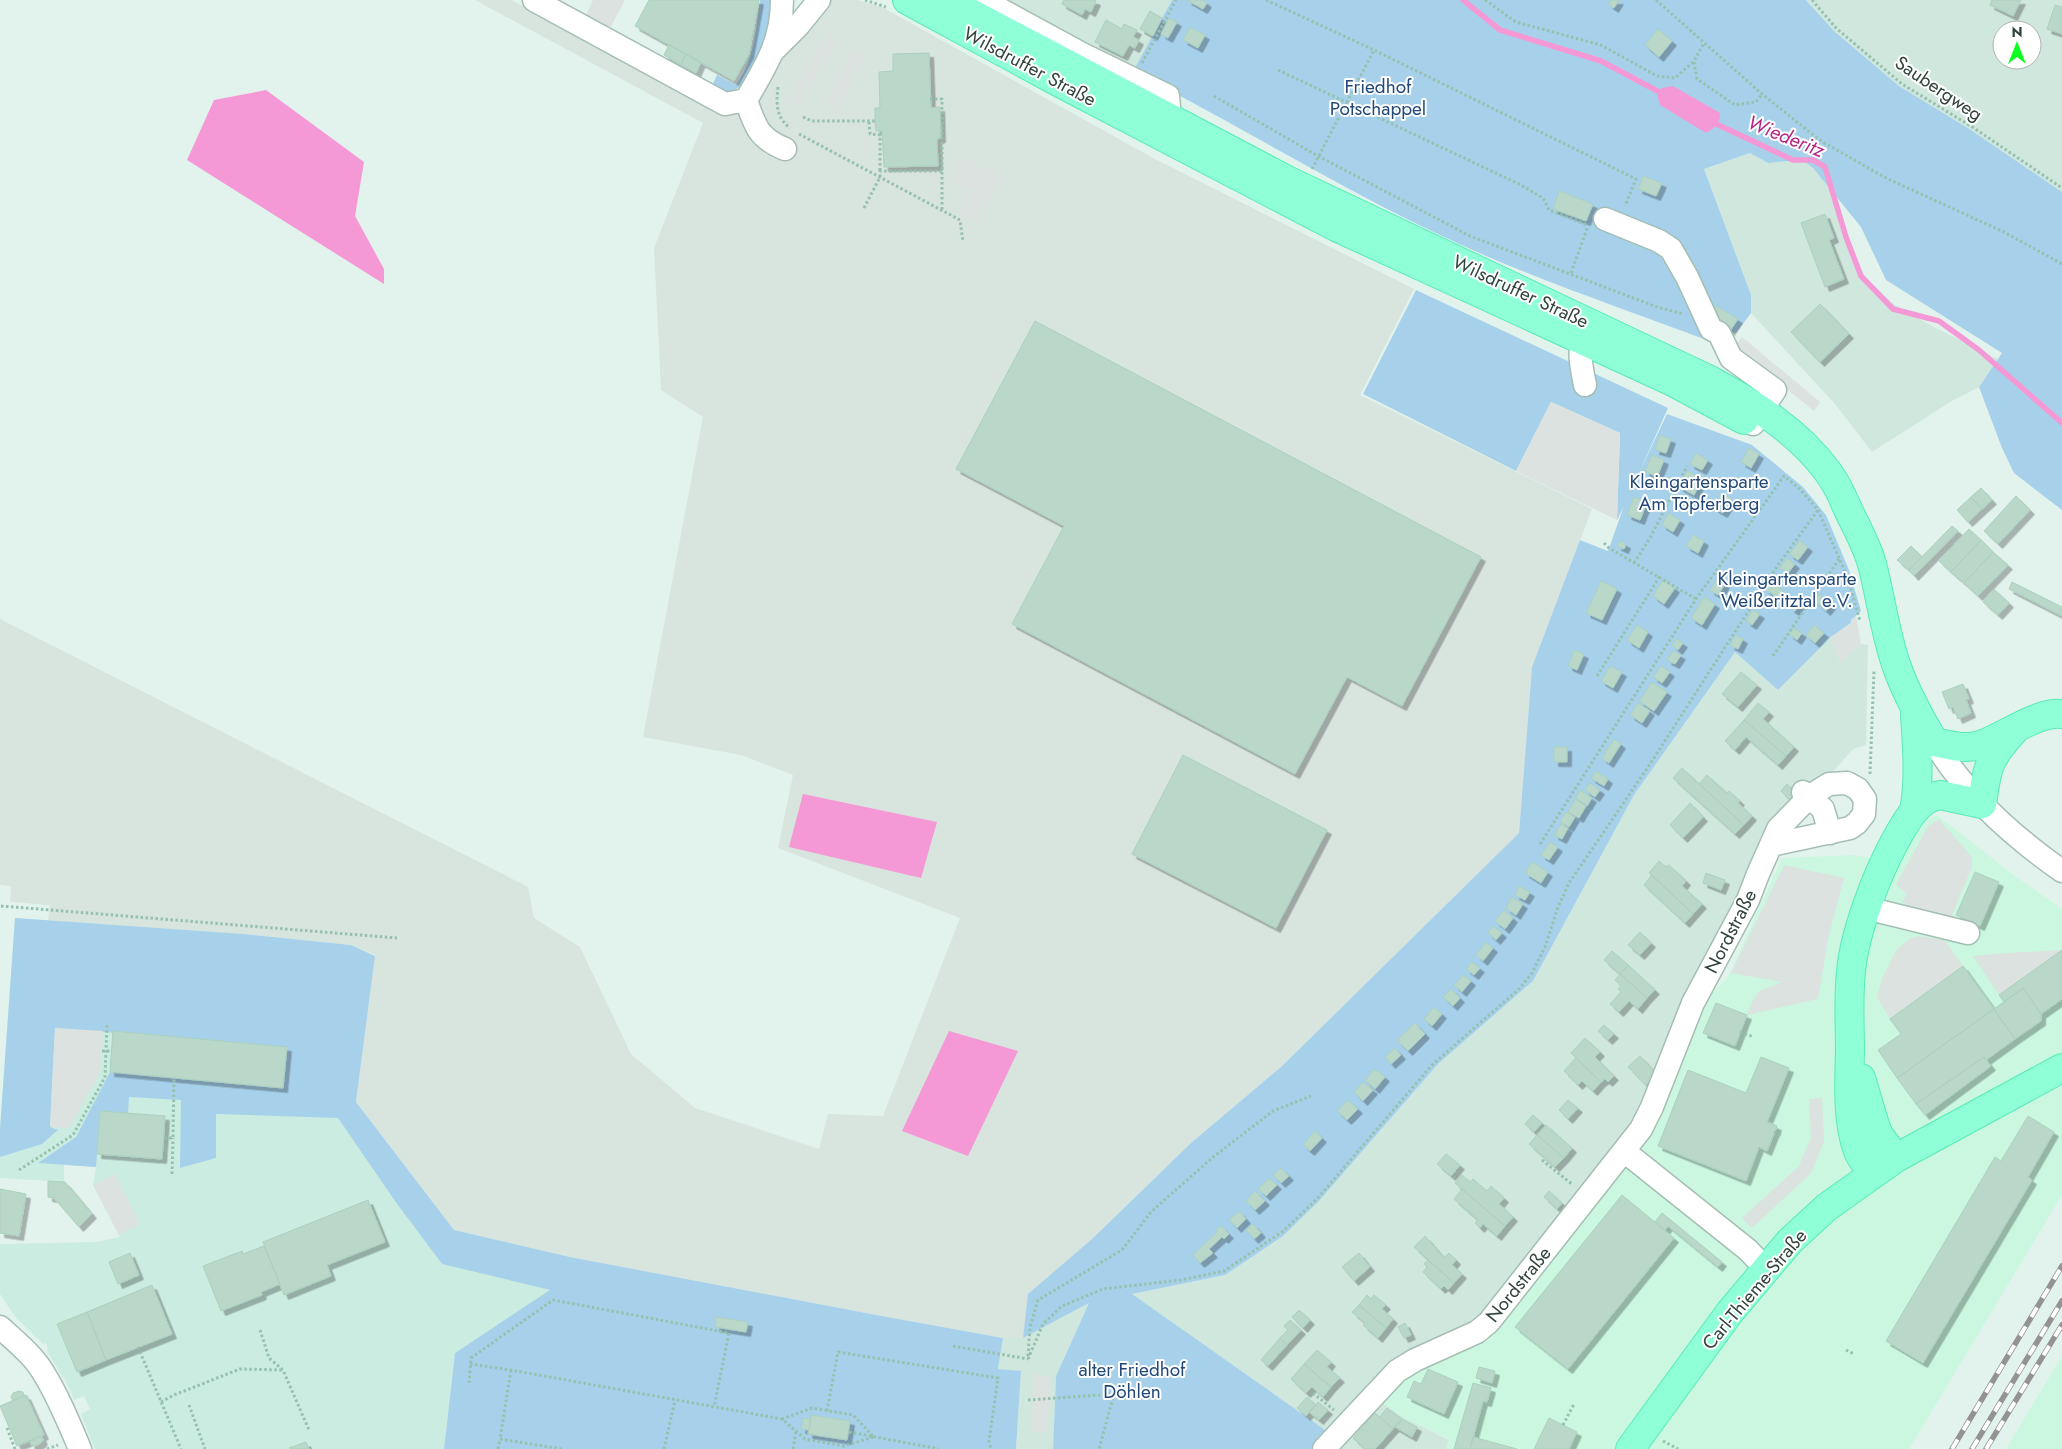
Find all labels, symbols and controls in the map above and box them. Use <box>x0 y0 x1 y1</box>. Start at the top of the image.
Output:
street label: Wilsdruffer Straße <box>958 20 1101 113</box>
north arrow <box>1992 20 2042 70</box>
text: N <box>2011 22 2023 42</box>
street label: Saubergweg <box>1890 49 1988 128</box>
park label: Friedhof Potschappel <box>1330 73 1426 122</box>
water label: Wiederitz <box>1743 108 1830 165</box>
street label: Wilsdruffer Straße <box>1448 248 1593 335</box>
park label: Kleingartensparte Am Töpferberg <box>1629 468 1769 517</box>
park label: Kleingartensparte Weißeritztal e.V. <box>1717 565 1857 614</box>
street label: Nordstraße <box>1698 884 1763 978</box>
street label: Carl-Thieme-Straße <box>1696 1223 1813 1356</box>
street label: Nordstraße <box>1479 1240 1558 1328</box>
park label: alter Friedhof Döhlen <box>1078 1356 1186 1405</box>

